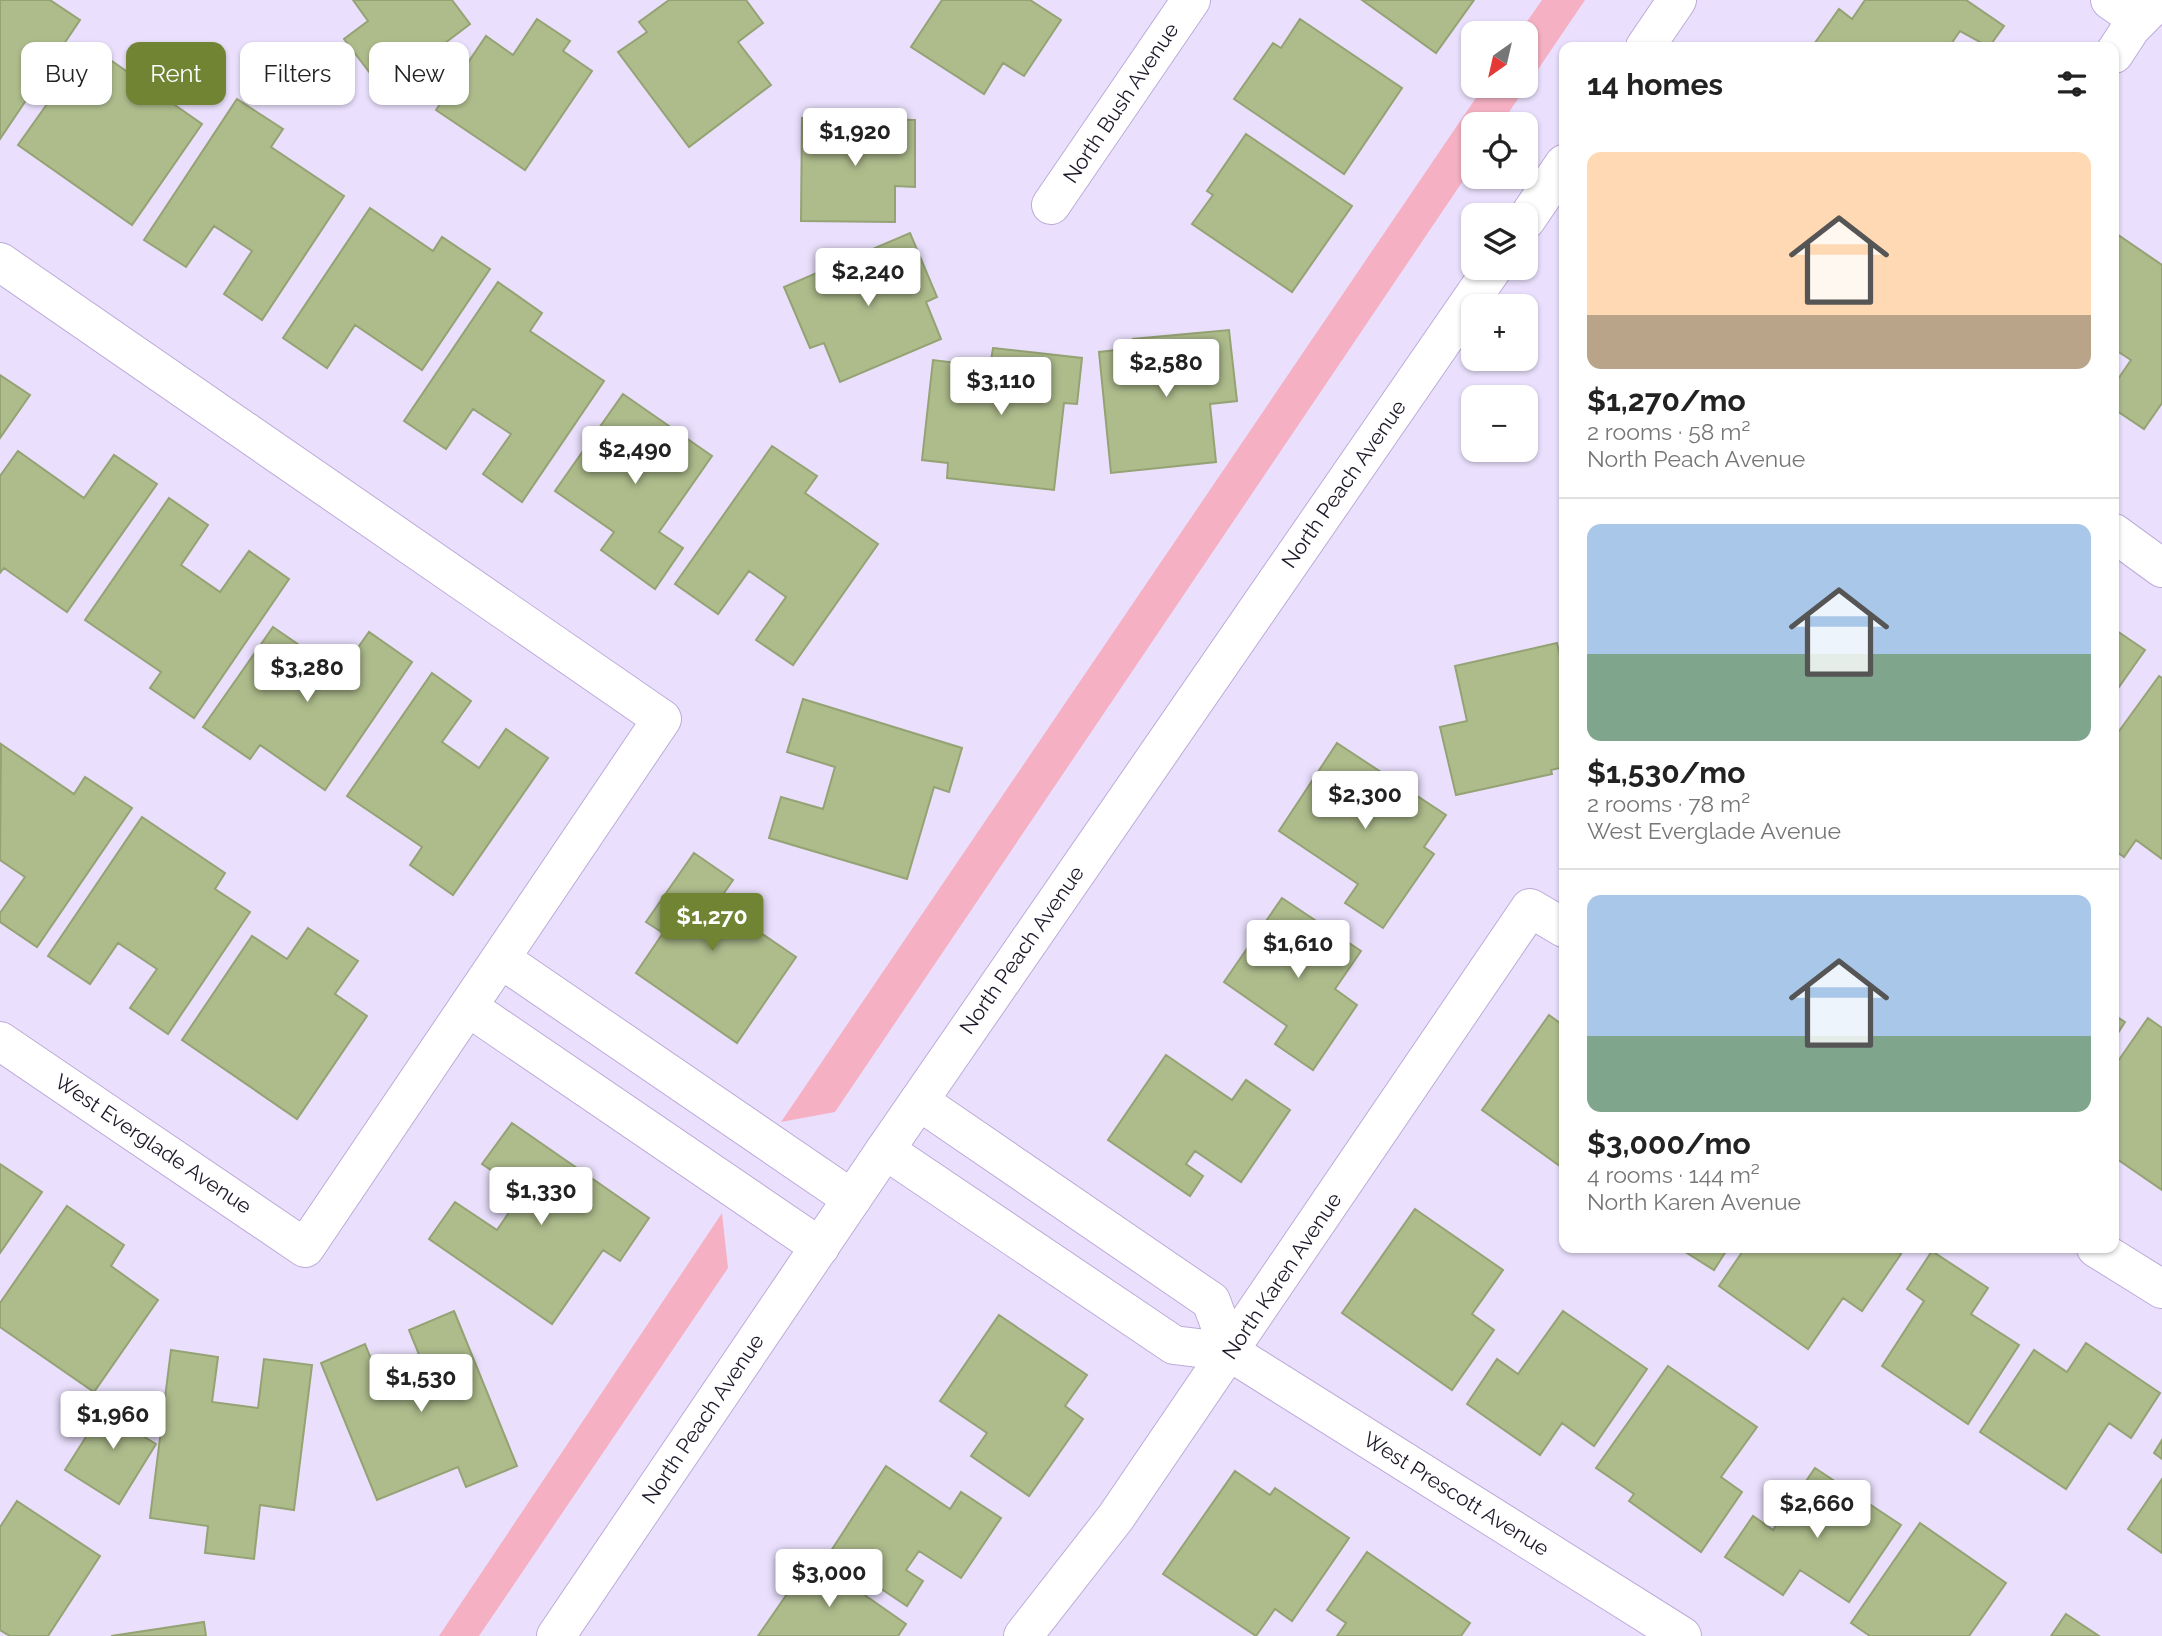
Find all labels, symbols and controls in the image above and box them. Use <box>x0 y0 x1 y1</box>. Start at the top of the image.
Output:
street label: North Bush Avenue <box>1058 18 1183 188</box>
north arrow <box>1461 21 1538 98</box>
map controls <box>1461 21 1538 462</box>
chip: Buy <box>21 42 112 105</box>
chip: Rent <box>126 42 226 105</box>
chip: Filters <box>240 42 355 105</box>
chip: New <box>369 42 469 105</box>
icon: filters <box>2053 65 2091 103</box>
text: 14 homes <box>1587 67 1723 102</box>
pin: $1,920 <box>798 108 912 168</box>
button: locate <box>1461 112 1538 189</box>
text: $1,920 <box>819 117 891 144</box>
icon: home <box>1776 197 1902 323</box>
button: layers <box>1461 203 1538 280</box>
pin: $2,240 <box>811 248 925 308</box>
text: $2,240 <box>831 257 905 284</box>
button: + <box>1461 294 1538 371</box>
pin: $2,580 <box>1109 340 1223 399</box>
text: $2,580 <box>1129 348 1203 375</box>
pin: $3,110 <box>944 358 1058 417</box>
text: $3,110 <box>966 366 1036 393</box>
text: $1,270/mo <box>1587 383 1746 418</box>
button: − <box>1461 385 1538 462</box>
street label: North Peach Avenue <box>1276 395 1411 573</box>
text: 2 rooms · 58 m² <box>1587 418 1750 445</box>
pin: $2,490 <box>578 426 692 486</box>
text: $2,490 <box>598 435 672 462</box>
text: North Peach Avenue <box>1587 445 1805 472</box>
icon: home <box>1776 569 1902 695</box>
pin: $3,280 <box>250 644 364 704</box>
text: $3,280 <box>270 653 344 680</box>
text: $1,530/mo <box>1587 755 1745 790</box>
pin: $2,300 <box>1308 772 1422 831</box>
text: $2,300 <box>1328 780 1402 807</box>
text: 2 rooms · 78 m² <box>1587 790 1750 817</box>
text: West Everglade Avenue <box>1587 817 1841 844</box>
street label: North Peach Avenue <box>954 861 1089 1039</box>
pin: $1,270 <box>655 894 769 953</box>
text: $1,270 <box>676 902 748 929</box>
pin: $1,610 <box>1241 920 1355 980</box>
text: $1,610 <box>1263 929 1333 956</box>
icon: home <box>1776 940 1902 1066</box>
street label: West Everglade Avenue <box>50 1068 256 1219</box>
text: $3,000/mo <box>1587 1126 1751 1161</box>
text: 4 rooms · 144 m² <box>1587 1161 1760 1188</box>
pin: $1,330 <box>484 1168 598 1227</box>
text: $1,330 <box>505 1176 577 1203</box>
street label: North Karen Avenue <box>1217 1188 1347 1364</box>
text: North Karen Avenue <box>1587 1188 1801 1215</box>
street label: North Peach Avenue <box>636 1329 769 1508</box>
pin: $1,530 <box>364 1354 478 1414</box>
text: $1,530 <box>386 1363 456 1390</box>
pin: $1,960 <box>56 1392 170 1451</box>
text: $1,960 <box>77 1400 149 1427</box>
street label: West Prescott Avenue <box>1359 1426 1554 1561</box>
pin: $2,660 <box>1760 1480 1874 1540</box>
text: $2,660 <box>1780 1489 1854 1516</box>
pin: $3,000 <box>772 1550 886 1609</box>
text: $3,000 <box>792 1558 867 1585</box>

